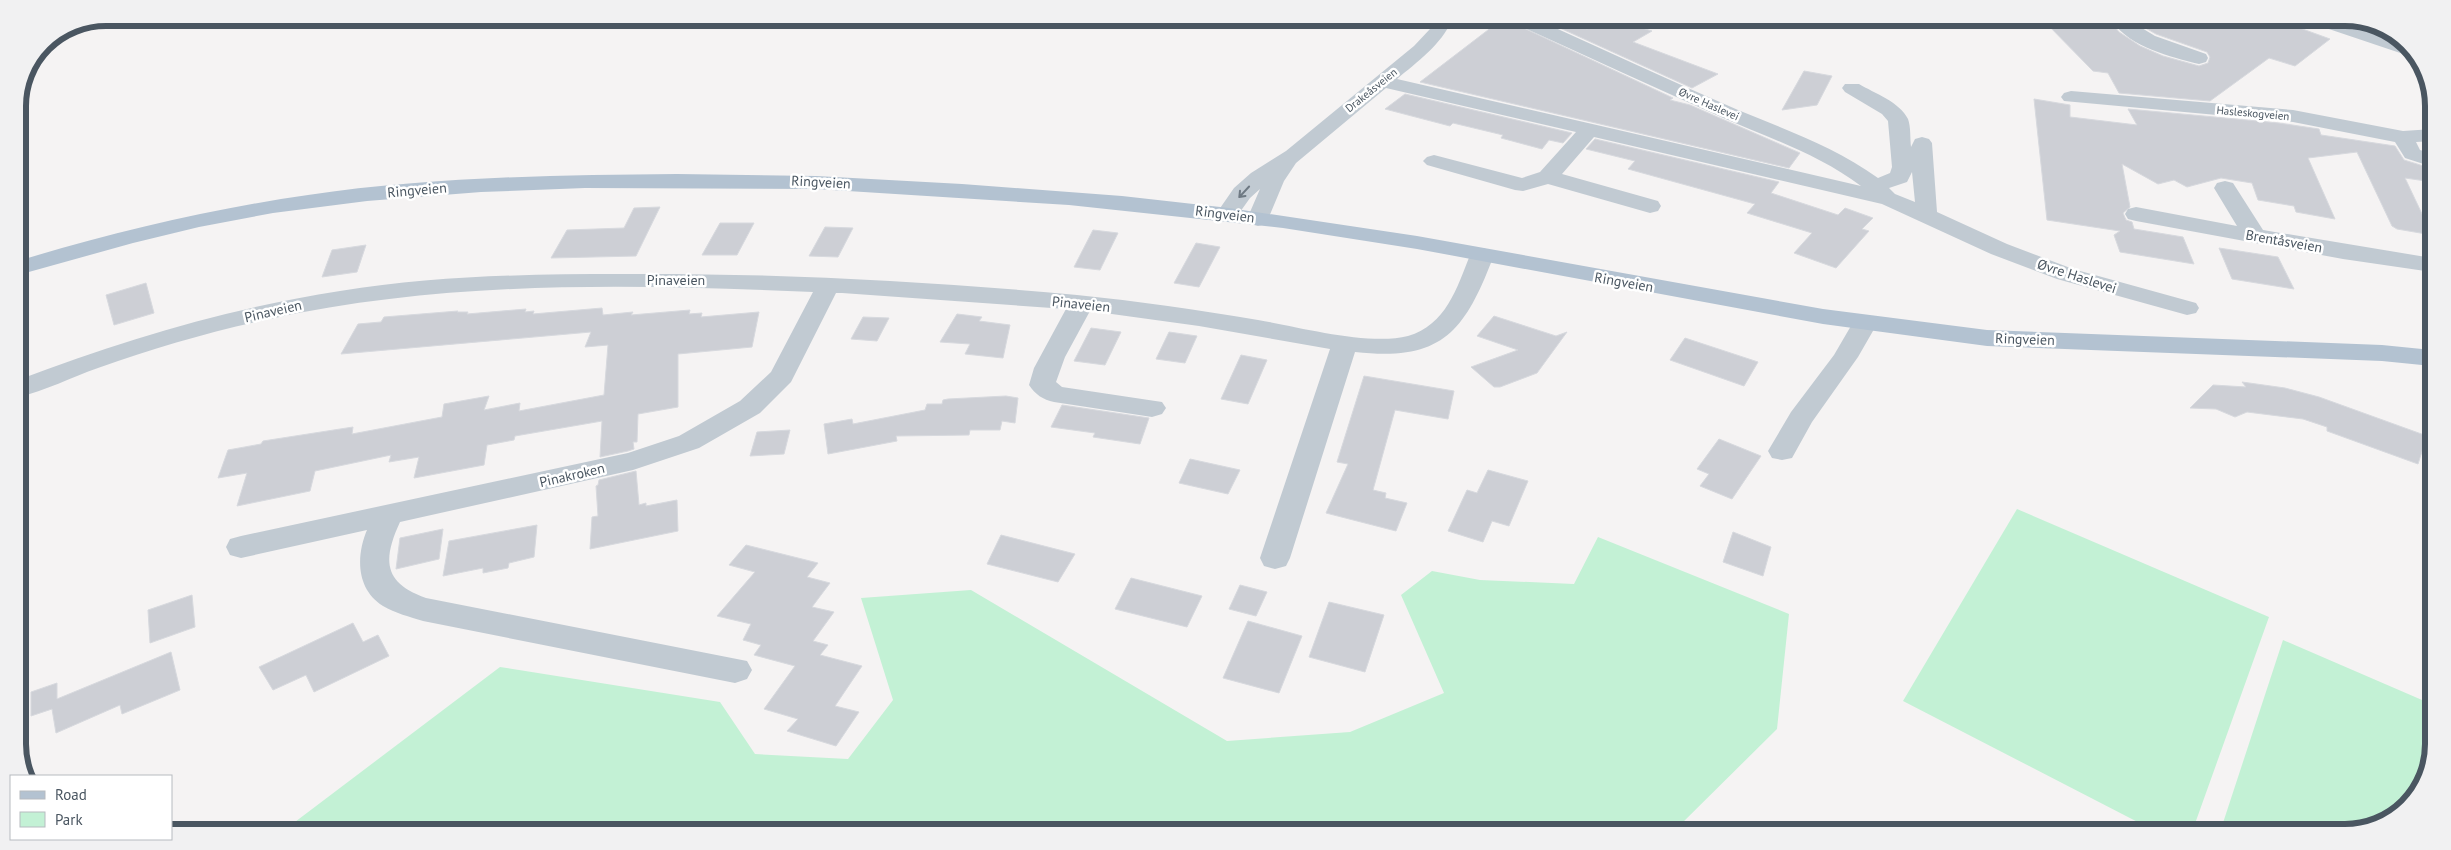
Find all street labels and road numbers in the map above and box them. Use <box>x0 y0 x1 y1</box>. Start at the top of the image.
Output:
street label: Drakeåsveien <box>1342 65 1400 115</box>
street label: Øvre Haslevei <box>1677 84 1741 124</box>
street label: Hasleskogveien <box>2216 103 2290 123</box>
street label: Ringveien <box>791 171 851 193</box>
street label: Ringveien <box>387 178 447 202</box>
street label: Ringveien <box>1194 201 1256 227</box>
street label: Brentåsveien <box>2244 225 2324 257</box>
street label: Øvre Haslevei <box>2035 255 2119 297</box>
street label: Ringveien <box>1593 268 1655 296</box>
street label: Pinaveien <box>647 271 705 289</box>
street label: Pinaveien <box>1051 292 1111 316</box>
street label: Pinaveien <box>243 296 303 326</box>
street label: Ringveien <box>1995 329 2055 349</box>
street label: Pinakroken <box>538 459 606 491</box>

